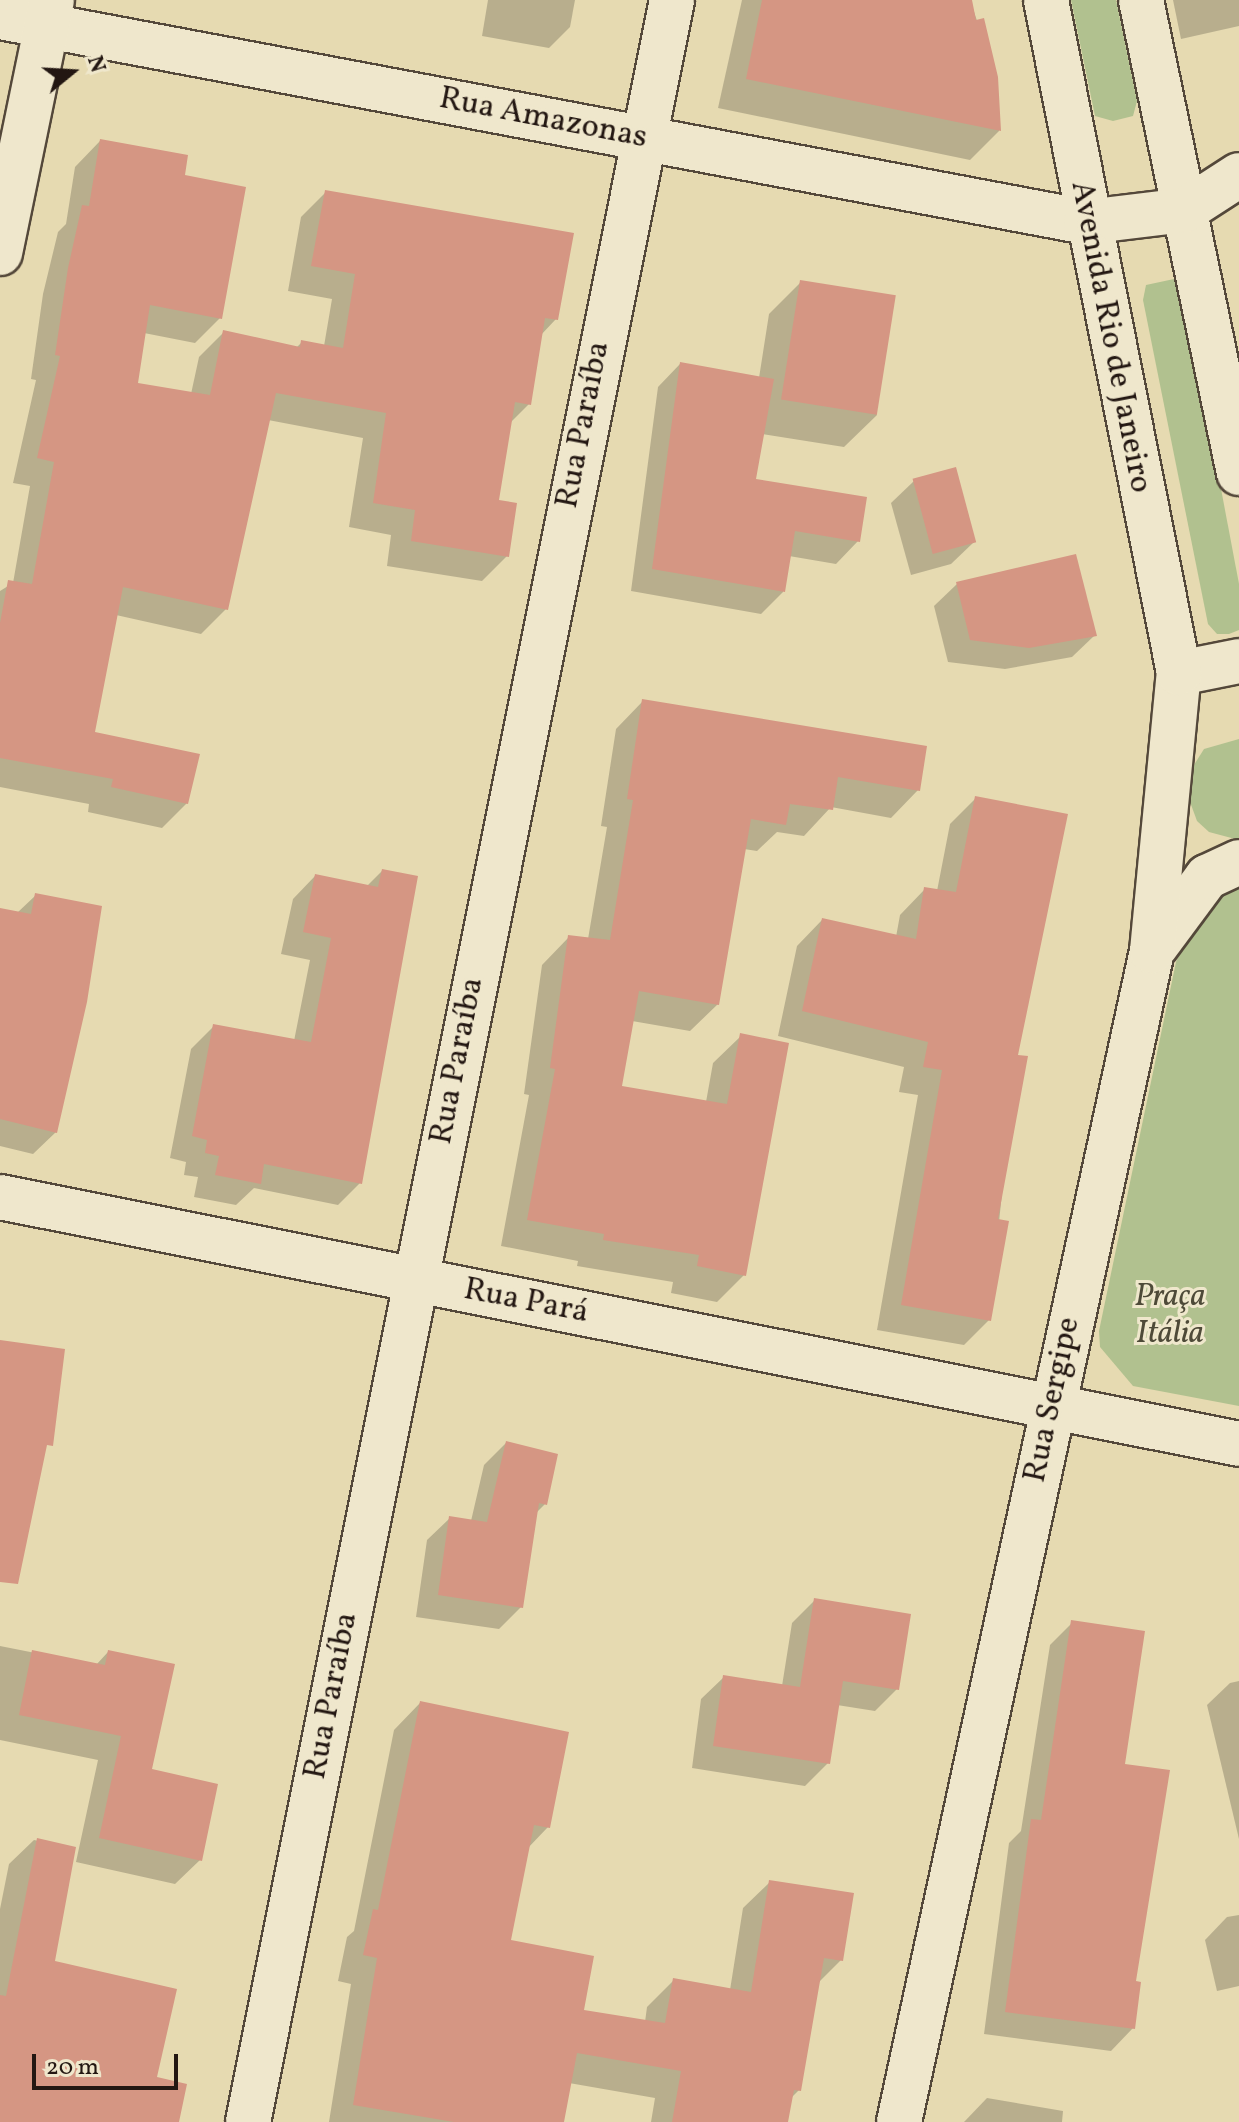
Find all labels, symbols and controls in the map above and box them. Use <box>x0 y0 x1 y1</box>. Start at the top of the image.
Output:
north arrow <box>32 32 112 112</box>
text: N <box>78 52 113 77</box>
street label: Rua Amazonas <box>436 80 650 158</box>
street label: Avenida Rio de Janeiro <box>1061 178 1159 496</box>
street label: Rua Paraíba <box>549 338 619 512</box>
street label: Rua Paraíba <box>423 974 493 1148</box>
street label: Rua Pará <box>460 1271 592 1333</box>
park label: Praça Itália <box>1134 1279 1206 1354</box>
street label: Rua Sergipe <box>1017 1314 1089 1486</box>
street label: Rua Paraíba <box>297 1609 367 1783</box>
scale bar <box>36 2038 182 2088</box>
text: 20 m <box>46 2051 99 2085</box>

